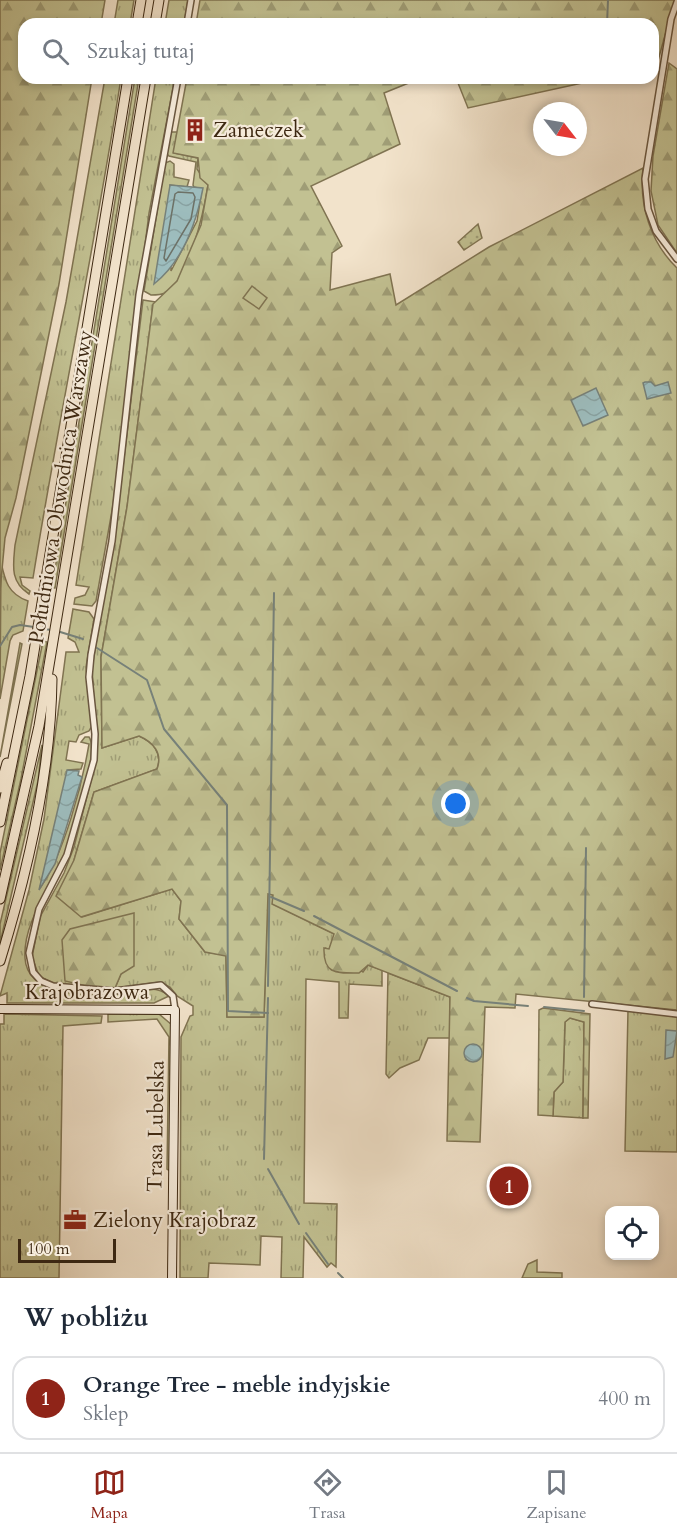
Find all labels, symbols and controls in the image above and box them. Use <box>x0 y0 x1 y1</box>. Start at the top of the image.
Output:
search box <box>18 18 659 84</box>
icon: search <box>39 35 72 68</box>
text: Szukaj tutaj <box>87 36 195 66</box>
north arrow <box>533 102 587 156</box>
place label: Zameczek <box>213 116 305 145</box>
building icon: Zameczek <box>182 117 208 143</box>
street label: Południowa Obwodnica Warszawy <box>22 328 100 646</box>
your location <box>441 789 470 818</box>
street label: Krajobrazowa <box>25 978 149 1007</box>
street label: Trasa Lubelska <box>140 1060 172 1192</box>
pin: 1 <box>490 1164 528 1208</box>
place label: Zielony Krajobraz <box>93 1206 256 1235</box>
map controls <box>605 1206 659 1260</box>
button: locate <box>605 1206 659 1260</box>
office icon: Zielony Krajobraz <box>62 1207 88 1233</box>
scale bar <box>18 1236 116 1264</box>
text: 100 m <box>27 1238 69 1260</box>
text: W pobliżu <box>24 1300 149 1335</box>
text: Orange Tree - meble indyjskie <box>83 1370 391 1400</box>
text: 1 <box>40 1385 51 1412</box>
text: 400 m <box>598 1385 651 1412</box>
text: Sklep <box>83 1400 129 1427</box>
tab: Mapa <box>90 1466 128 1524</box>
tab: Trasa <box>309 1466 346 1524</box>
tab: Zapisane <box>527 1466 587 1524</box>

